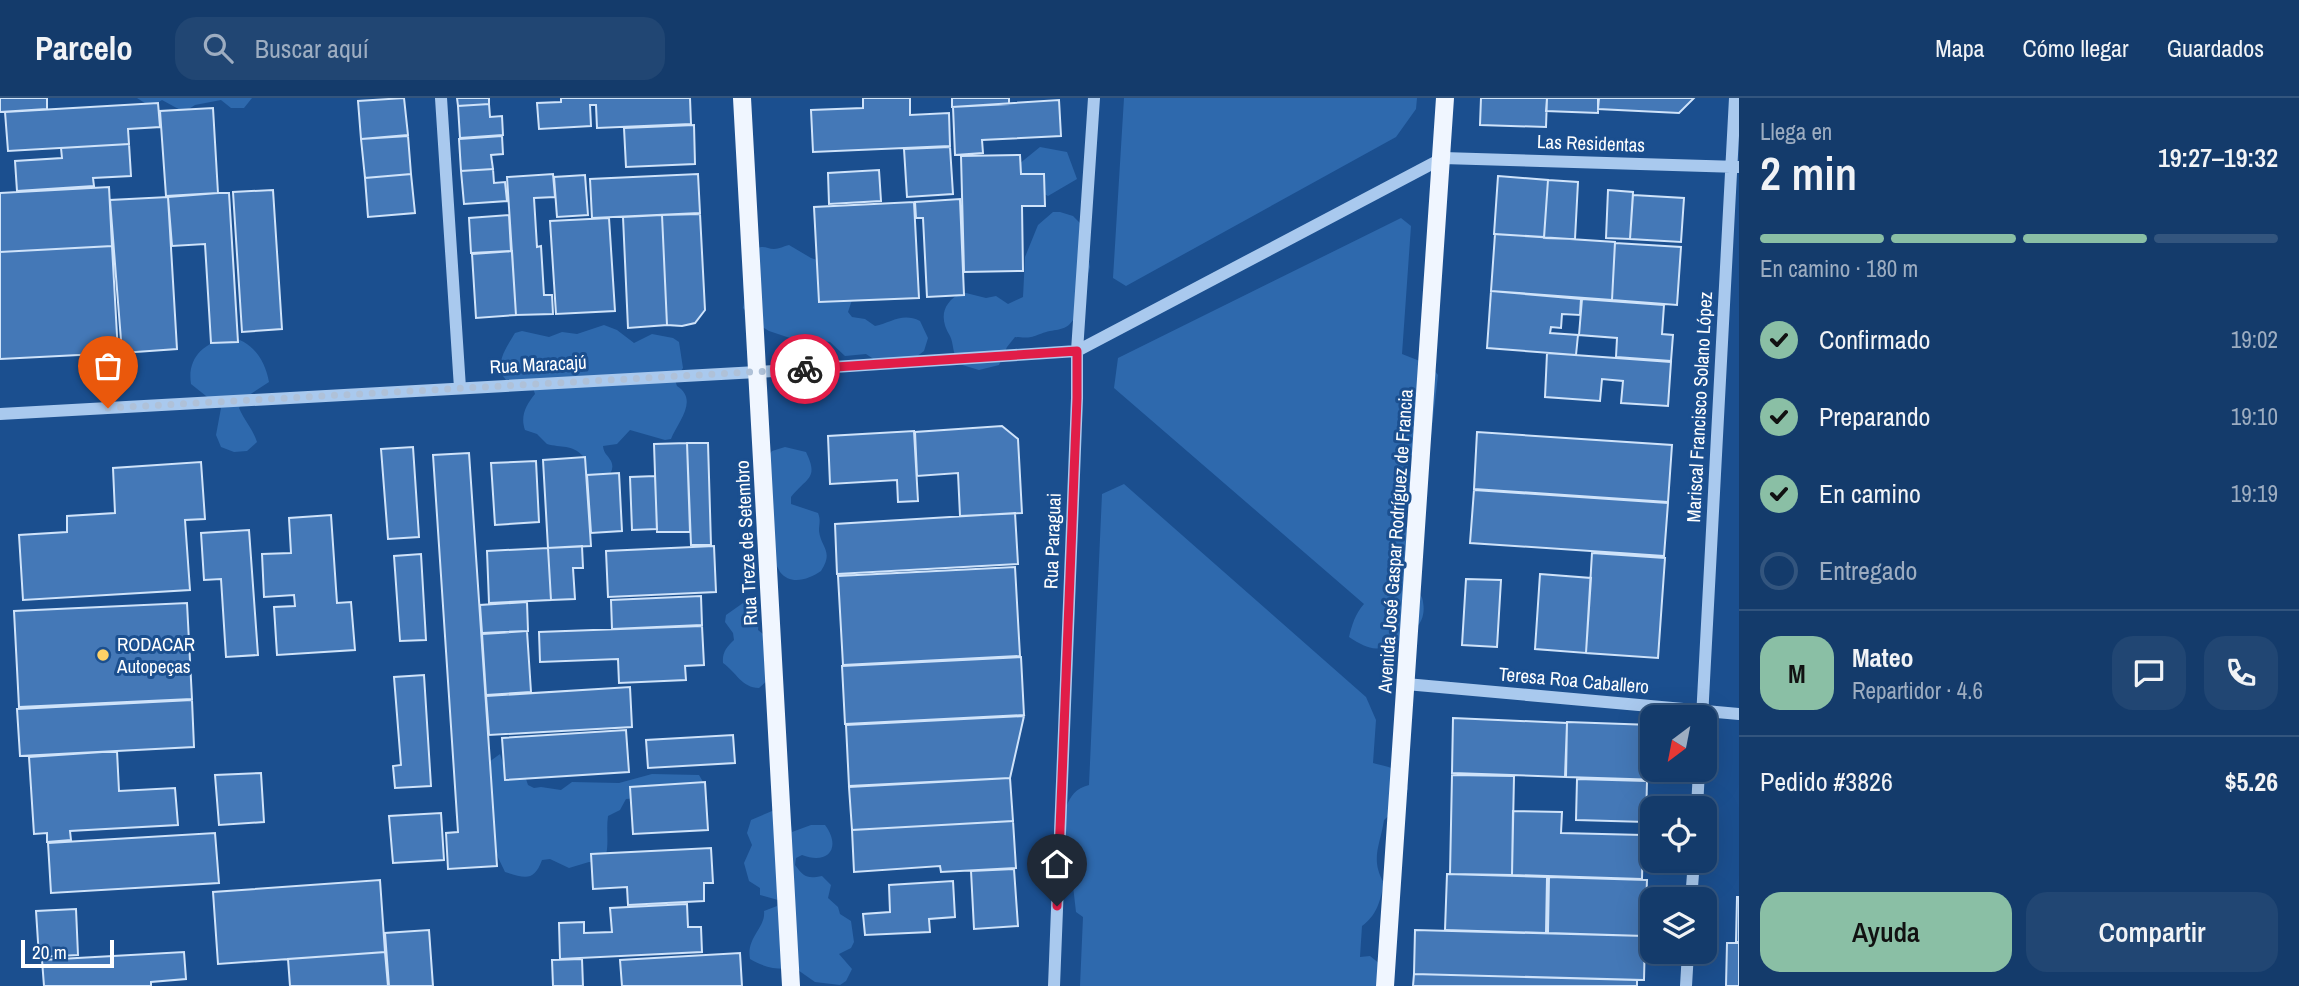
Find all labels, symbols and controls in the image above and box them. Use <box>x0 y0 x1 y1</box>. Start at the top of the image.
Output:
search box <box>175 17 665 80</box>
text: Parcelo <box>35 26 133 70</box>
icon: search <box>199 29 237 67</box>
text: Buscar aquí <box>255 31 369 66</box>
text: Mapa <box>1935 32 1985 64</box>
text: Cómo llegar <box>2023 32 2129 64</box>
text: Guardados <box>2167 32 2264 64</box>
text: Llega en <box>1760 116 1832 147</box>
street label: Las Residentas <box>1536 128 1646 158</box>
text: 19:27–19:32 <box>2158 140 2278 175</box>
text: 2 min <box>1760 142 1857 204</box>
text: En camino · 180 m <box>1760 253 1918 284</box>
street label: Mariscal Francisco Solano López <box>1680 291 1718 523</box>
icon: check <box>1760 321 1798 359</box>
text: Confirmado <box>1819 322 1930 357</box>
text: 19:02 <box>2231 324 2278 355</box>
courier <box>770 334 840 404</box>
pin <box>78 336 138 408</box>
icon: bag <box>89 347 127 385</box>
street label: Rua Maracajú <box>489 348 587 380</box>
icon: bike <box>786 350 824 388</box>
street label: Avenida José Gaspar Rodríguez de Francia <box>1371 388 1419 695</box>
icon: check <box>1760 398 1798 436</box>
text: Preparando <box>1819 399 1930 434</box>
text: 19:10 <box>2231 401 2278 432</box>
street label: Rua Treze de Setembro <box>729 460 763 626</box>
icon: check <box>1760 475 1798 513</box>
text: En camino <box>1819 476 1921 511</box>
text: 19:19 <box>2231 478 2278 509</box>
street label: Rua Paraguai <box>1037 493 1067 589</box>
text: Entregado <box>1819 553 1917 588</box>
place label: RODACAR Autopeças <box>116 631 195 679</box>
button: chat <box>2112 636 2186 710</box>
button: phone <box>2204 636 2278 710</box>
text: Mateo <box>1852 640 1914 675</box>
marker: RODACAR Autopeças <box>95 647 111 663</box>
text: M <box>1788 656 1806 691</box>
street label: Teresa Roa Caballero <box>1498 660 1650 700</box>
text: Repartidor · 4.6 <box>1852 675 1983 706</box>
north arrow <box>1640 705 1717 782</box>
map controls <box>1640 705 1717 964</box>
text: Pedido #3826 <box>1760 764 1893 799</box>
text: $5.26 <box>2225 764 2278 799</box>
button: locate <box>1640 796 1717 873</box>
pin <box>1027 834 1087 906</box>
icon: home <box>1038 845 1076 883</box>
button: layers <box>1640 887 1717 964</box>
button: Ayuda <box>1760 892 2012 972</box>
button: Compartir <box>2026 892 2278 972</box>
scale bar <box>21 937 114 969</box>
text: 20 m <box>32 939 67 965</box>

